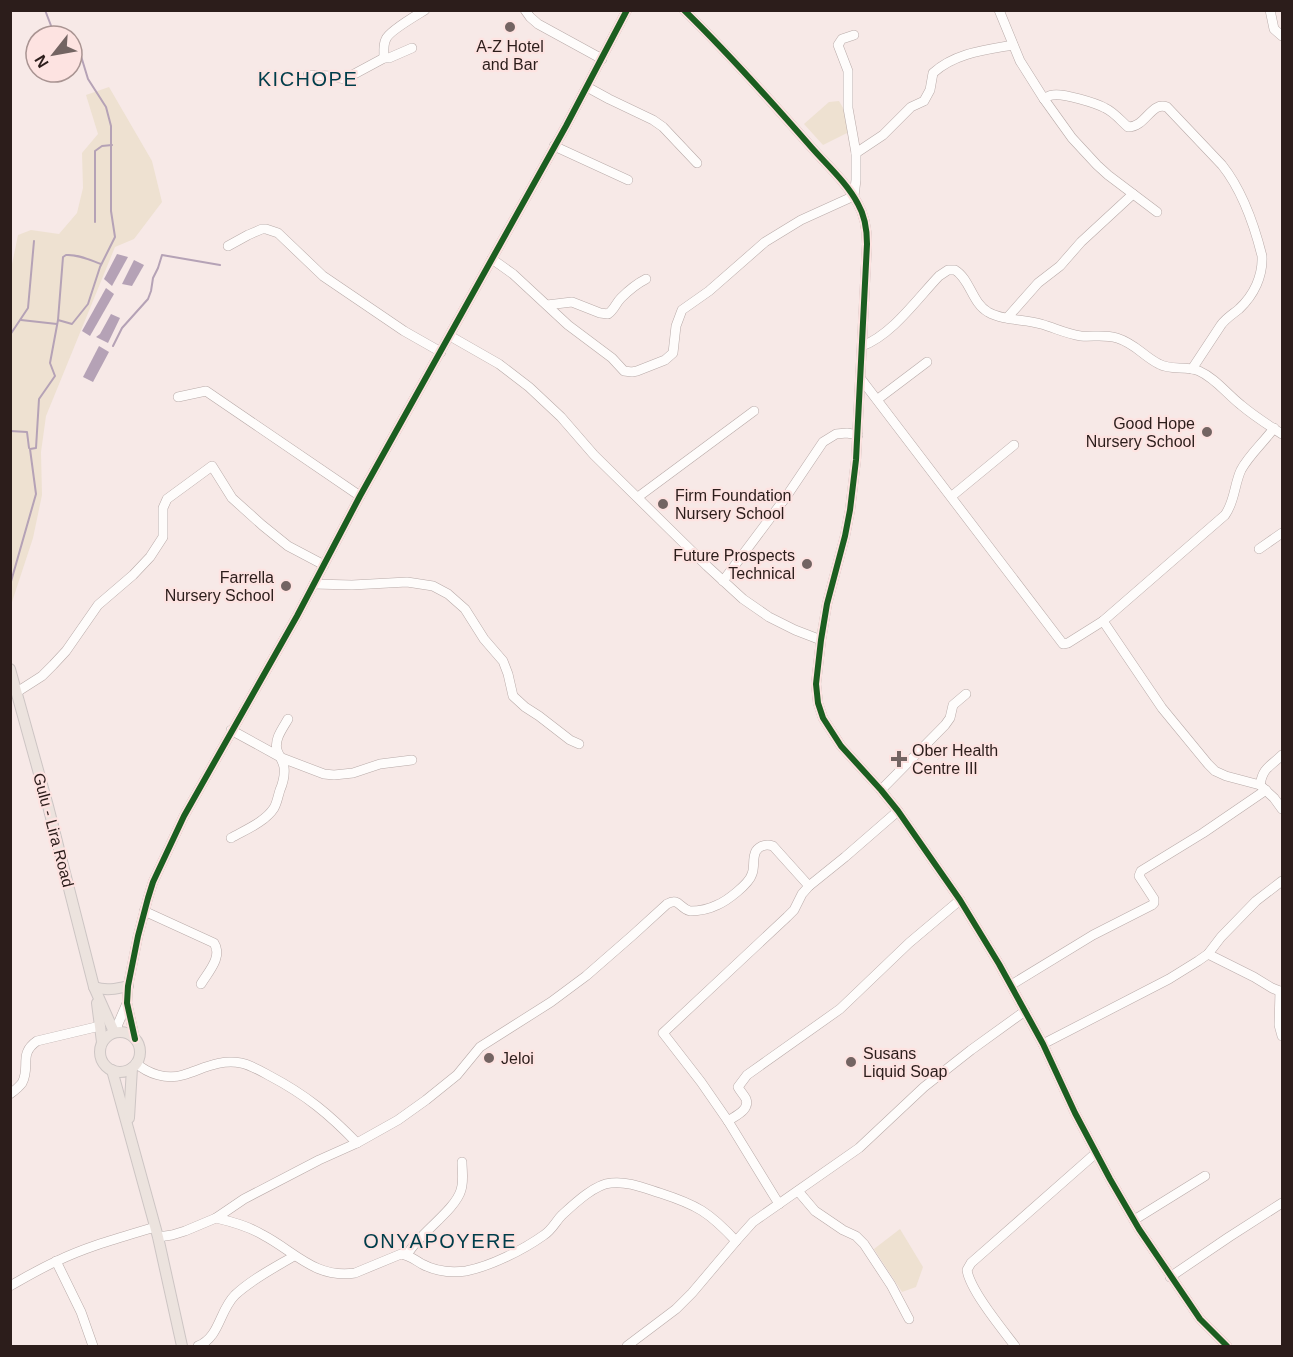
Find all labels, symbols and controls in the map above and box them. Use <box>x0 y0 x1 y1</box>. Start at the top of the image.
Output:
marker: A-Z Hotel and Bar <box>503 20 517 34</box>
north arrow <box>24 24 84 84</box>
place label: A-Z Hotel and Bar <box>476 38 544 73</box>
text: N <box>31 52 52 71</box>
district label: KICHOPE <box>258 68 358 90</box>
place label: Good Hope Nursery School <box>1086 415 1195 450</box>
marker: Good Hope Nursery School <box>1200 425 1214 439</box>
place label: Firm Foundation Nursery School <box>675 487 792 522</box>
marker: Firm Foundation Nursery School <box>656 497 670 511</box>
place label: Future Prospects Technical <box>673 547 795 582</box>
marker: Future Prospects Technical <box>800 557 814 571</box>
place label: Farrella Nursery School <box>165 569 274 604</box>
marker: Farrella Nursery School <box>279 579 293 593</box>
place label: Ober Health Centre III <box>912 742 998 777</box>
marker: Ober Health Centre III <box>890 750 908 768</box>
street label: Gulu - Lira Road <box>30 771 77 889</box>
place label: Susans Liquid Soap <box>863 1045 948 1080</box>
place label: Jeloi <box>501 1050 534 1067</box>
marker: Jeloi <box>482 1051 496 1065</box>
marker: Susans Liquid Soap <box>844 1055 858 1069</box>
district label: ONYAPOYERE <box>363 1230 517 1252</box>

